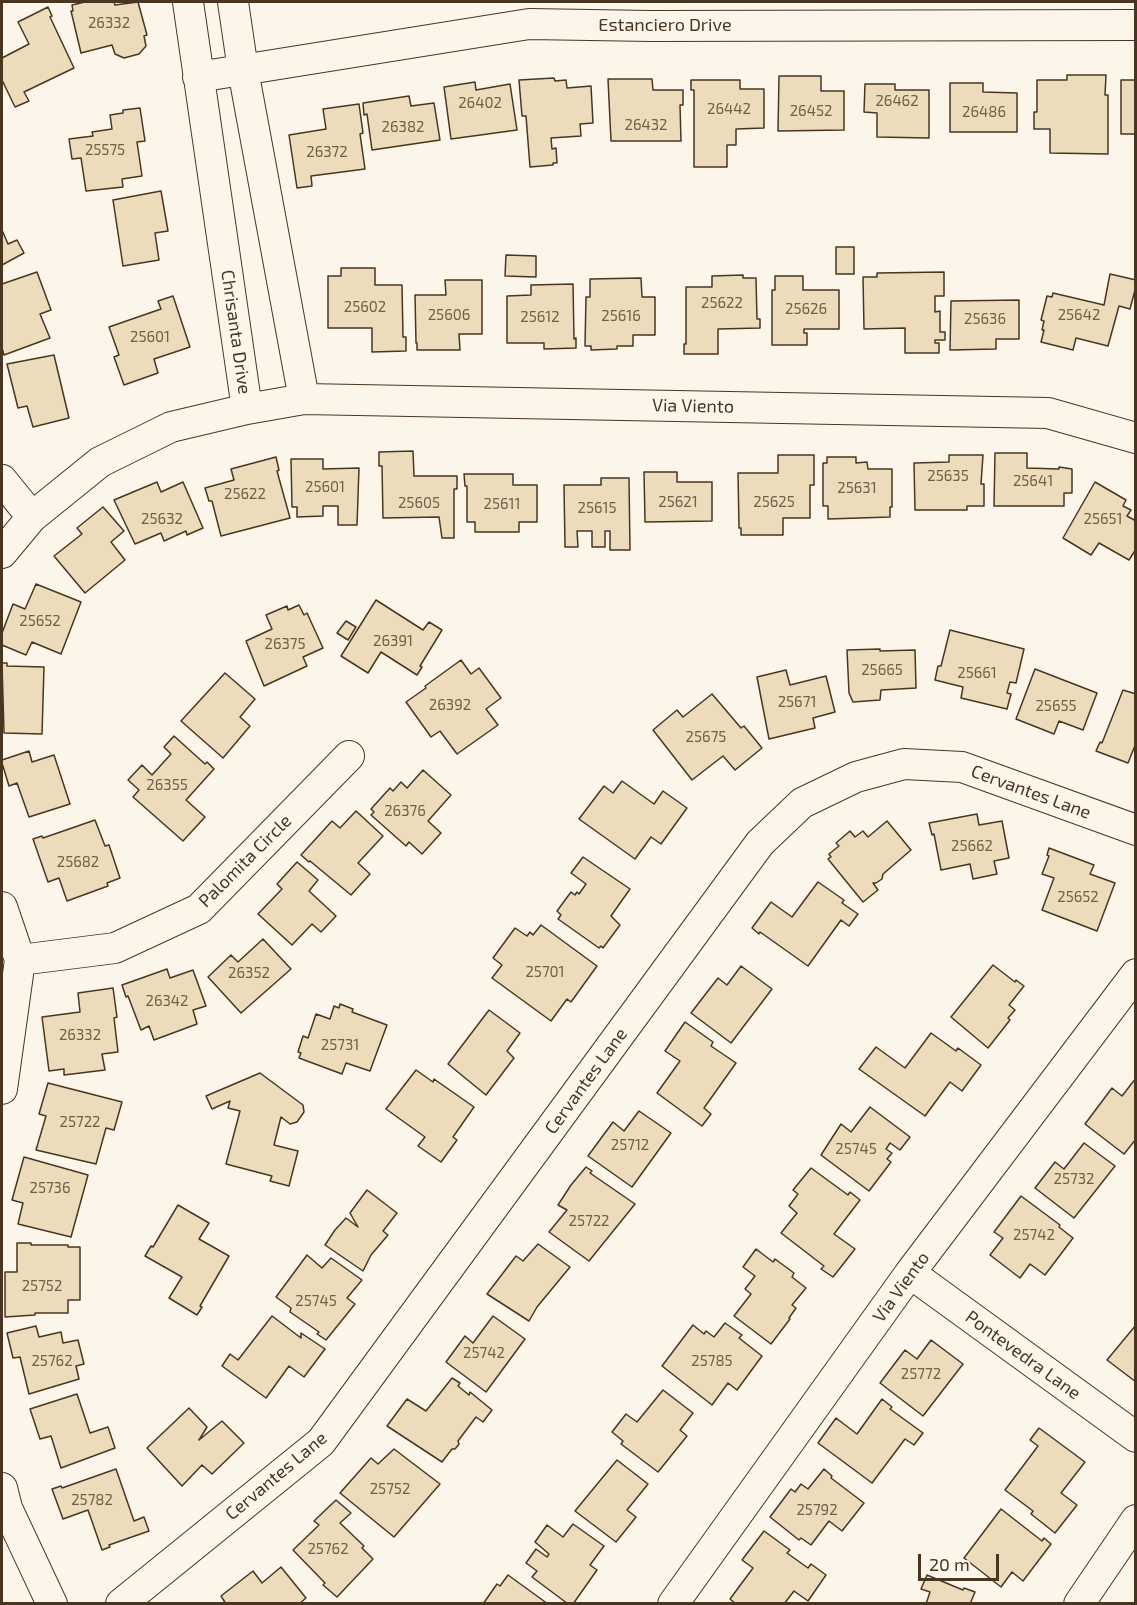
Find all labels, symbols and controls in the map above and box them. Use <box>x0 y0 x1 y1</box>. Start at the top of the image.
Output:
house number: 26332 <box>88 14 130 32</box>
street label: Estanciero Drive <box>598 14 732 36</box>
house number: 26462 <box>875 92 919 110</box>
house number: 26402 <box>458 94 502 112</box>
house number: 26442 <box>707 100 751 118</box>
house number: 26452 <box>790 102 832 120</box>
house number: 26486 <box>962 103 1006 121</box>
house number: 26432 <box>624 116 668 134</box>
house number: 26382 <box>382 118 424 136</box>
house number: 25575 <box>85 141 125 159</box>
house number: 26372 <box>306 143 348 161</box>
street label: Chrisanta Drive <box>217 268 255 396</box>
house number: 25622 <box>701 294 743 312</box>
house number: 25602 <box>344 298 386 316</box>
house number: 25626 <box>785 300 827 318</box>
house number: 25606 <box>428 306 470 324</box>
house number: 25642 <box>1058 306 1100 324</box>
house number: 25616 <box>601 307 641 325</box>
house number: 25612 <box>520 308 560 326</box>
house number: 25636 <box>964 310 1006 328</box>
house number: 25601 <box>130 328 170 346</box>
street label: Via Viento <box>652 394 734 418</box>
house number: 25635 <box>927 467 969 485</box>
house number: 25641 <box>1013 472 1053 490</box>
house number: 25601 <box>305 478 345 496</box>
house number: 25631 <box>837 479 877 497</box>
house number: 25622 <box>224 485 266 503</box>
house number: 25621 <box>658 493 698 511</box>
house number: 25625 <box>753 493 795 511</box>
house number: 25605 <box>398 494 440 512</box>
house number: 25611 <box>484 495 520 513</box>
house number: 25615 <box>577 499 617 517</box>
house number: 25632 <box>141 510 183 528</box>
house number: 25651 <box>1083 510 1123 528</box>
house number: 25652 <box>19 612 61 630</box>
house number: 26391 <box>373 632 413 650</box>
house number: 26375 <box>264 635 306 653</box>
house number: 25665 <box>861 661 903 679</box>
house number: 25661 <box>957 664 997 682</box>
house number: 25671 <box>778 693 816 711</box>
house number: 26392 <box>429 696 471 714</box>
house number: 25655 <box>1035 697 1077 715</box>
house number: 25675 <box>686 728 726 746</box>
street label: Cervantes Lane <box>968 760 1094 824</box>
house number: 26355 <box>146 776 188 794</box>
house number: 26376 <box>384 802 426 820</box>
street label: Palomita Circle <box>194 810 296 912</box>
house number: 25662 <box>951 837 993 855</box>
house number: 25682 <box>57 853 99 871</box>
house number: 25652 <box>1057 888 1099 906</box>
house number: 25701 <box>525 963 565 981</box>
house number: 26352 <box>228 964 270 982</box>
house number: 26342 <box>145 992 189 1010</box>
street label: Cervantes Lane <box>540 1024 632 1138</box>
house number: 26332 <box>59 1026 101 1044</box>
house number: 25731 <box>321 1036 359 1054</box>
house number: 25722 <box>59 1113 101 1131</box>
house number: 25712 <box>611 1136 649 1154</box>
house number: 25745 <box>835 1140 877 1158</box>
house number: 25732 <box>1054 1170 1094 1188</box>
house number: 25736 <box>29 1179 71 1197</box>
house number: 25722 <box>568 1212 610 1230</box>
house number: 25742 <box>1013 1226 1055 1244</box>
street label: Via Viento <box>868 1248 934 1326</box>
house number: 25752 <box>22 1277 62 1295</box>
house number: 25745 <box>295 1292 337 1310</box>
street label: Pontevedra Lane <box>961 1306 1085 1404</box>
house number: 25742 <box>463 1344 505 1362</box>
house number: 25762 <box>31 1352 73 1370</box>
house number: 25785 <box>691 1352 733 1370</box>
house number: 25772 <box>901 1365 941 1383</box>
street label: Cervantes Lane <box>221 1427 331 1525</box>
house number: 25752 <box>370 1480 410 1498</box>
house number: 25782 <box>71 1491 113 1509</box>
house number: 25792 <box>796 1501 838 1519</box>
house number: 25762 <box>307 1540 349 1558</box>
scale bar <box>921 1542 1002 1580</box>
text: 20 m <box>929 1553 970 1575</box>

